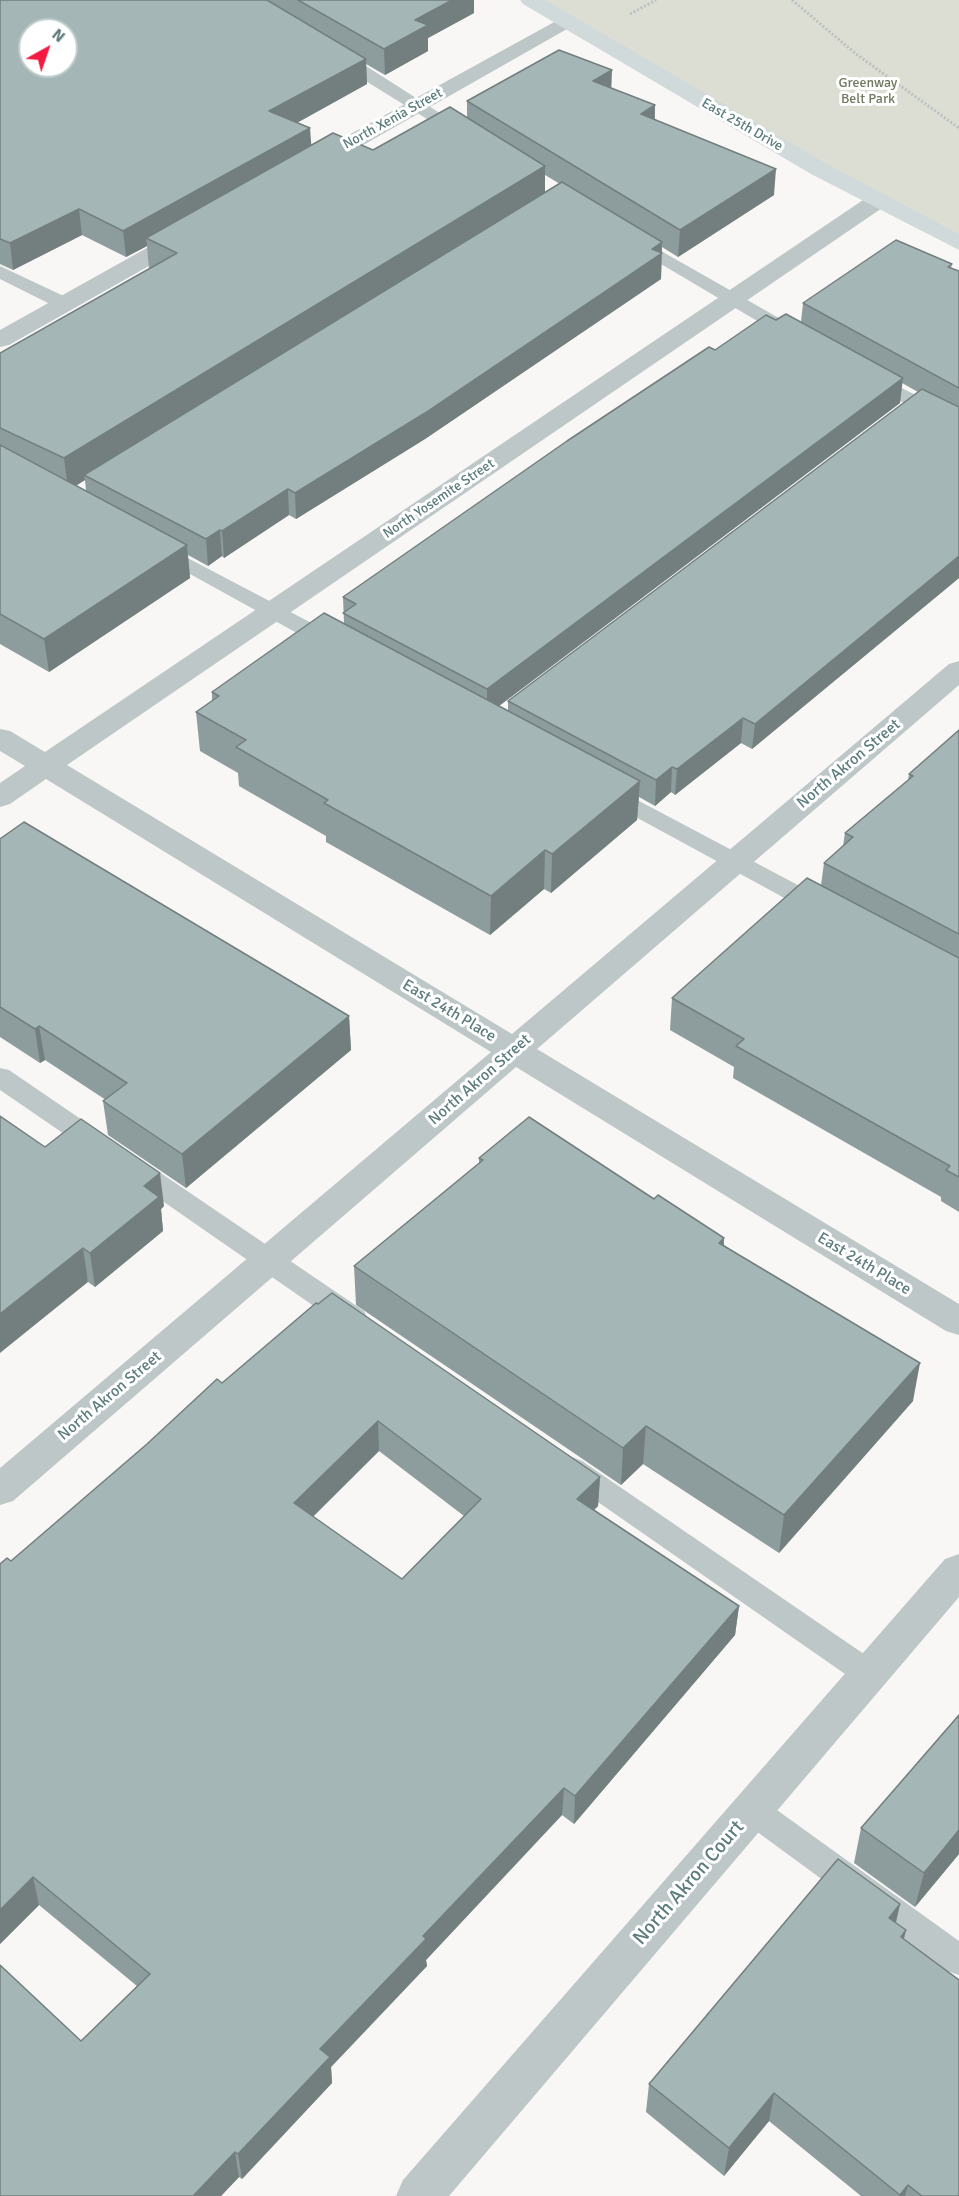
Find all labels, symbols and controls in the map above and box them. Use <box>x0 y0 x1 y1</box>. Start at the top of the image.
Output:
north arrow <box>18 18 78 78</box>
text: N <box>48 24 69 47</box>
park label: Greenway Belt Park <box>839 75 897 108</box>
street label: North Xenia Street <box>340 85 446 153</box>
street label: East 25th Drive <box>698 95 786 155</box>
street label: North Yosemite Street <box>380 455 498 543</box>
street label: North Akron Street <box>793 715 905 813</box>
street label: East 24th Place <box>399 976 499 1046</box>
street label: North Akron Street <box>425 1030 535 1130</box>
street label: East 24th Place <box>814 1229 914 1299</box>
street label: North Akron Street <box>54 1347 166 1445</box>
street label: North Akron Court <box>628 1816 750 1950</box>

